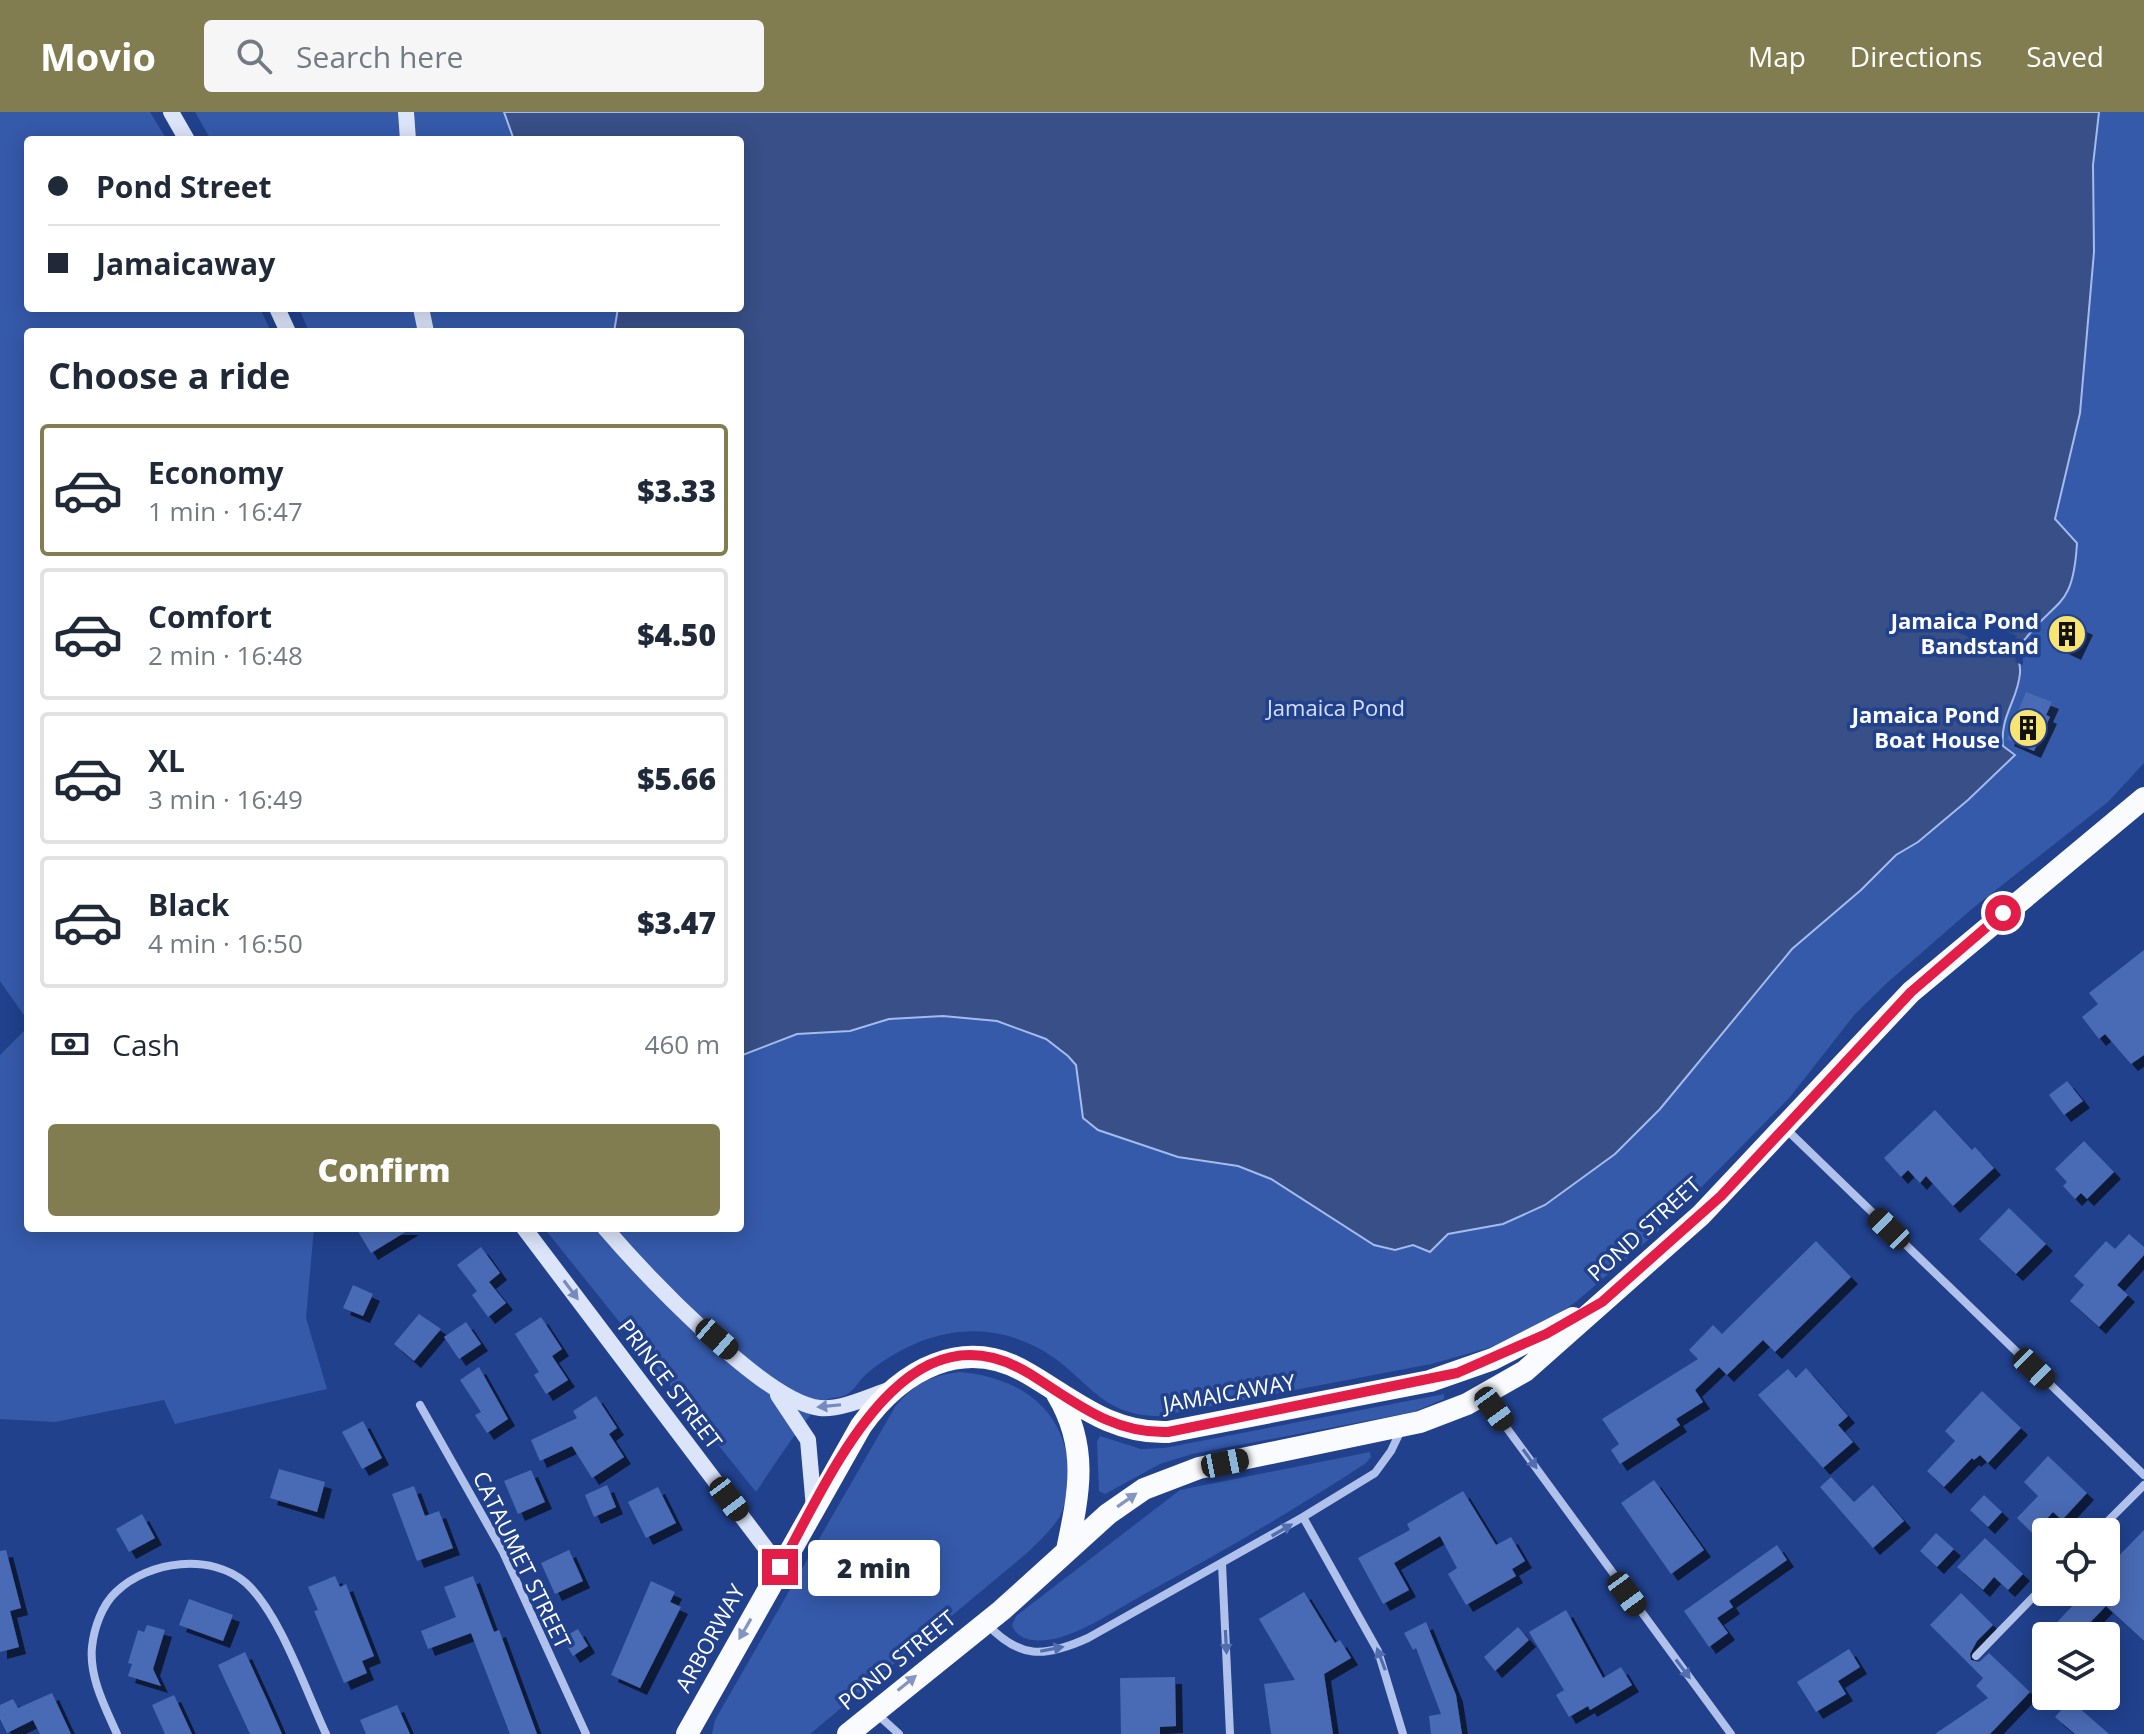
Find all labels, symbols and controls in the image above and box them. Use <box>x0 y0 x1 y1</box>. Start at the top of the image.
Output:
search box <box>204 20 764 92</box>
text: Movio <box>40 30 156 82</box>
icon: search <box>232 34 276 78</box>
text: Search here <box>296 36 463 77</box>
text: Map <box>1748 37 1806 75</box>
text: Directions <box>1850 37 1982 75</box>
text: Saved <box>2026 37 2104 75</box>
text: Pond Street <box>96 166 272 207</box>
text: Jamaicaway <box>96 243 275 284</box>
text: Choose a ride <box>48 351 290 400</box>
text: Economy <box>148 452 284 493</box>
icon: car <box>52 454 124 526</box>
text: $3.33 <box>637 470 716 511</box>
text: 1 min · 16:47 <box>148 493 303 529</box>
text: Comfort <box>148 596 272 637</box>
icon: car <box>52 598 124 670</box>
place label: Jamaica Pond Bandstand <box>1889 605 2039 660</box>
building icon: Jamaica Pond Bandstand <box>2046 613 2088 655</box>
text: $4.50 <box>637 614 716 655</box>
text: 2 min · 16:48 <box>148 637 303 673</box>
park label: Jamaica Pond <box>1265 692 1405 722</box>
place label: Jamaica Pond Boat House <box>1850 699 2000 754</box>
building icon: Jamaica Pond Boat House <box>2007 707 2049 749</box>
text: XL <box>148 740 185 781</box>
icon: car <box>52 742 124 814</box>
text: $5.66 <box>637 758 716 799</box>
text: 3 min · 16:49 <box>148 781 303 817</box>
text: Black <box>148 884 229 925</box>
icon: car <box>52 886 124 958</box>
route start <box>1985 895 2021 931</box>
text: $3.47 <box>637 902 716 943</box>
text: 4 min · 16:50 <box>148 925 303 961</box>
icon: cash <box>48 1022 92 1066</box>
text: Cash <box>112 1024 180 1065</box>
text: 460 m <box>645 1026 720 1062</box>
button: Confirm <box>48 1124 720 1216</box>
street label: POND STREET <box>1580 1169 1706 1287</box>
car <box>1863 1204 1915 1254</box>
one-way arrow <box>563 1280 579 1300</box>
street label: PRINCE STREET <box>612 1312 730 1455</box>
car <box>691 1314 743 1364</box>
car <box>2008 1344 2060 1394</box>
street label: JAMAICAWAY <box>1158 1365 1298 1419</box>
car <box>1470 1383 1518 1435</box>
one-way arrow <box>816 1399 841 1412</box>
car <box>1199 1447 1251 1479</box>
one-way arrow <box>1521 1449 1537 1469</box>
street label: CATAUMET STREET <box>467 1466 579 1653</box>
car <box>705 1473 753 1525</box>
one-way arrow <box>1116 1493 1137 1508</box>
map controls <box>2032 1518 2120 1710</box>
button: locate <box>2032 1518 2120 1606</box>
one-way arrow <box>1271 1523 1293 1537</box>
callout: 2 min <box>808 1539 940 1595</box>
route end <box>762 1549 798 1585</box>
text: 2 min <box>837 1550 911 1586</box>
car <box>1603 1568 1651 1620</box>
street label: ARBORWAY <box>667 1578 751 1697</box>
street label: POND STREET <box>831 1603 961 1716</box>
one-way arrow <box>738 1618 752 1640</box>
button: layers <box>2032 1622 2120 1710</box>
one-way arrow <box>1219 1630 1232 1655</box>
one-way arrow <box>1040 1643 1065 1655</box>
one-way arrow <box>1374 1647 1387 1671</box>
one-way arrow <box>1674 1659 1690 1679</box>
one-way arrow <box>897 1675 917 1692</box>

